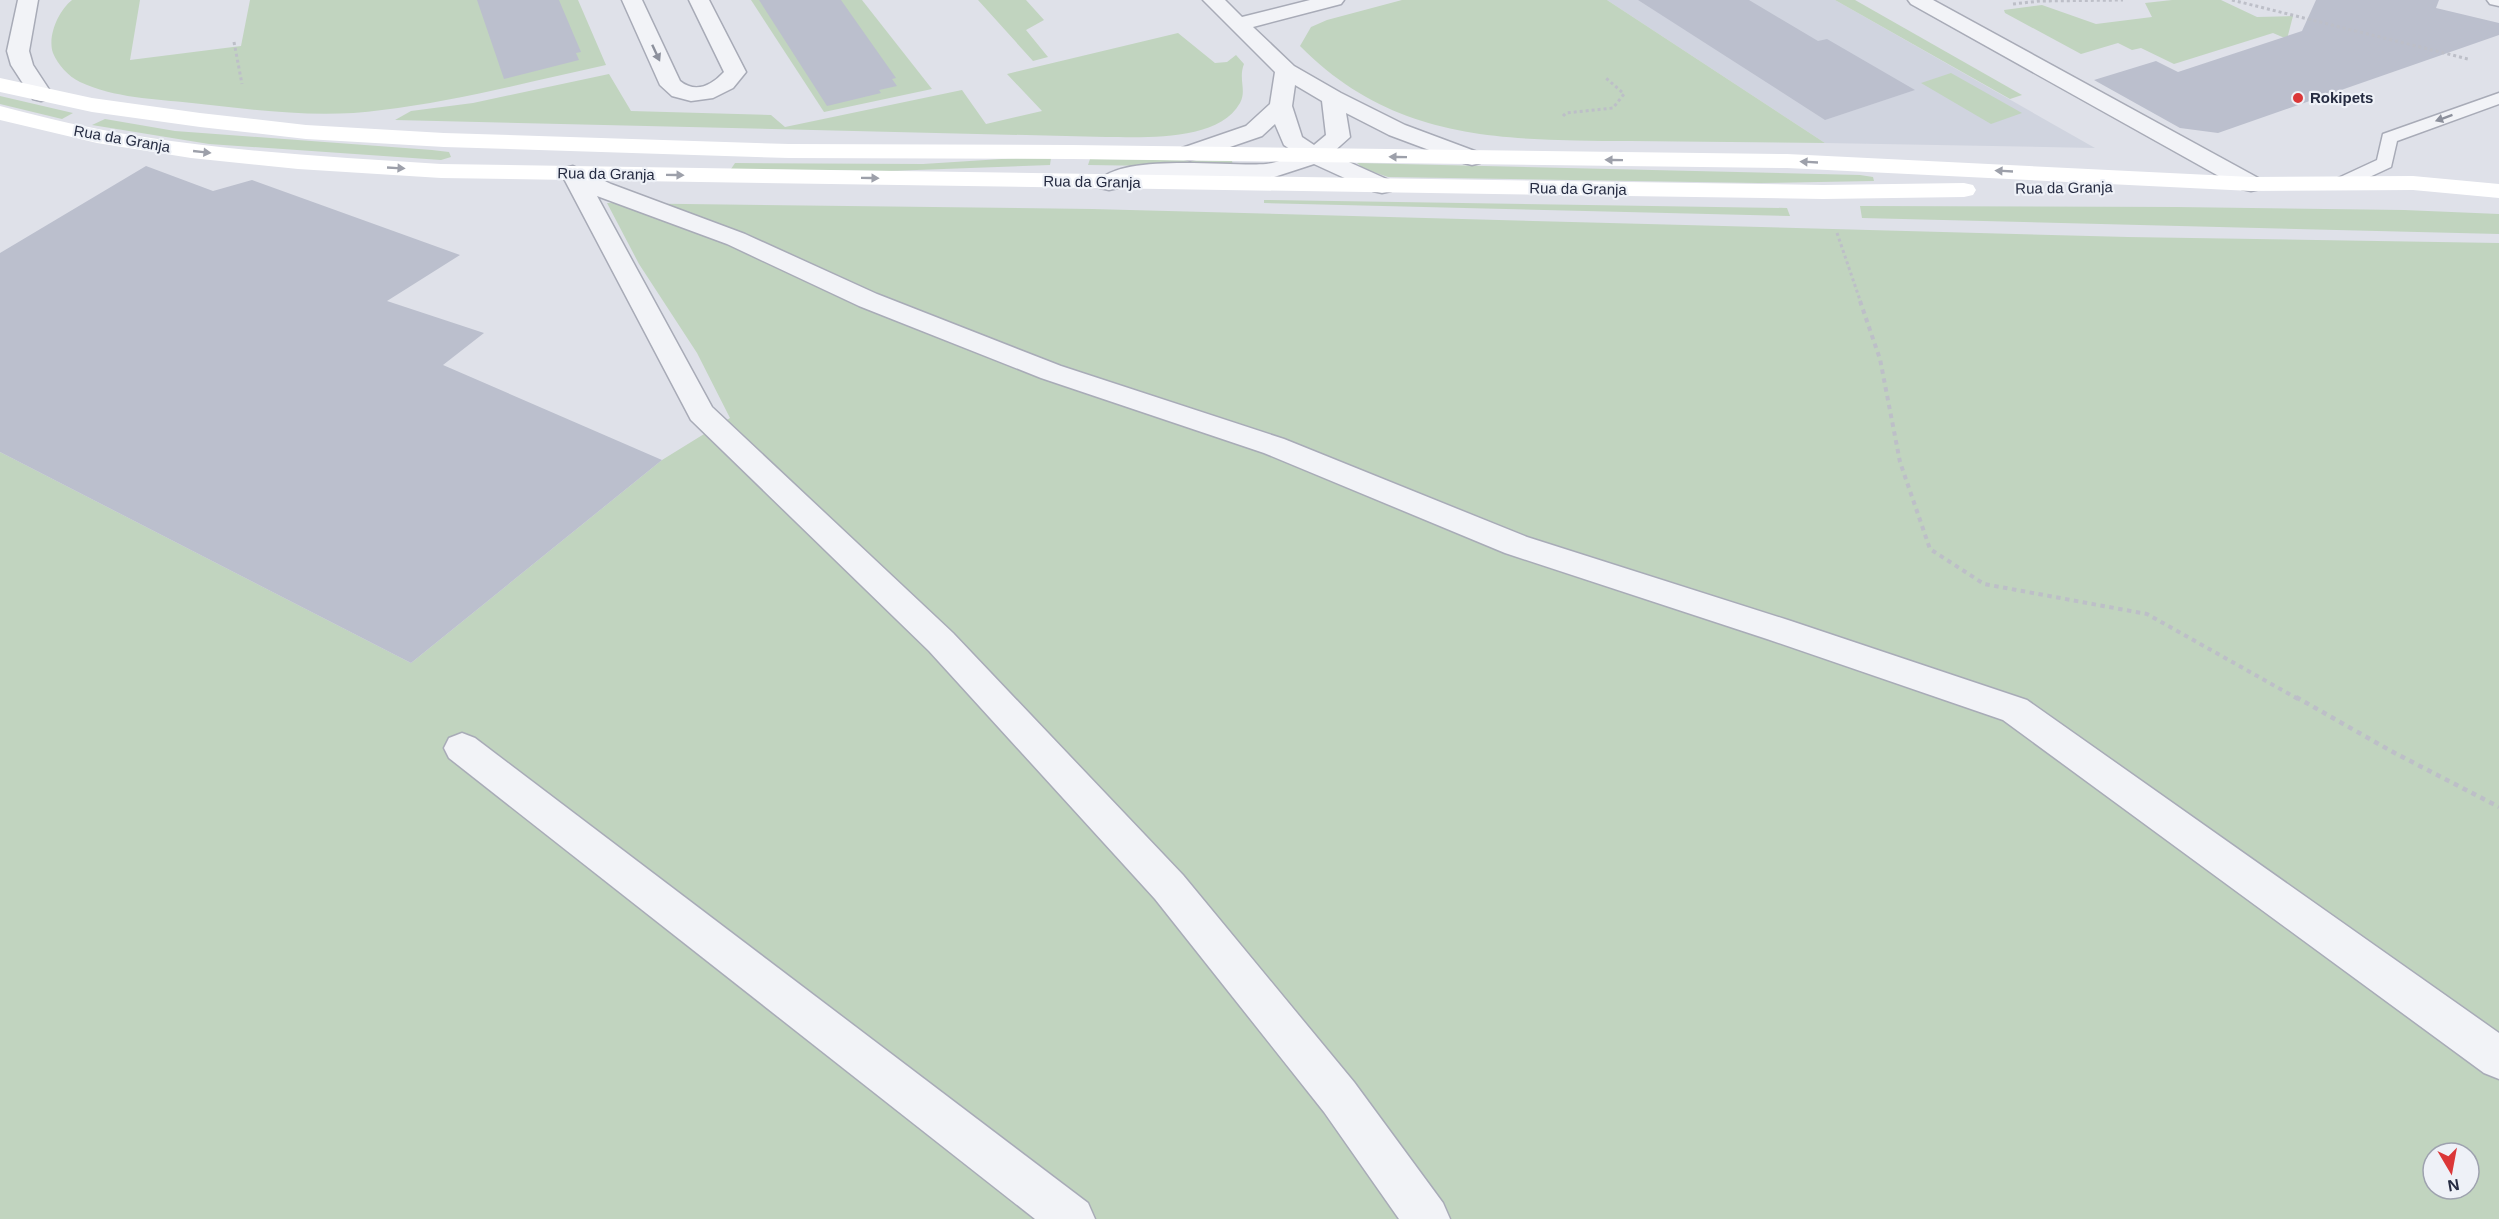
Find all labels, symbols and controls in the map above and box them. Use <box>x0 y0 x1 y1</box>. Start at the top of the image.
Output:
one-way arrow <box>651 45 661 63</box>
place label: Rokipets <box>2310 89 2373 106</box>
marker: Rokipets <box>2291 91 2305 105</box>
one-way arrow <box>2435 114 2453 123</box>
street label: Rua da Granja <box>73 122 172 155</box>
one-way arrow <box>192 147 211 156</box>
one-way arrow <box>1389 152 1408 162</box>
one-way arrow <box>1605 155 1624 165</box>
one-way arrow <box>1800 158 1819 167</box>
one-way arrow <box>386 163 405 173</box>
street label: Rua da Granja <box>557 164 656 183</box>
one-way arrow <box>1994 167 2013 176</box>
one-way arrow <box>665 170 684 180</box>
street label: Rua da Granja <box>1043 172 1142 191</box>
one-way arrow <box>860 173 879 183</box>
street label: Rua da Granja <box>2015 178 2114 197</box>
street label: Rua da Granja <box>1529 179 1628 198</box>
north arrow <box>2421 1141 2481 1201</box>
text: N <box>2446 1176 2461 1195</box>

